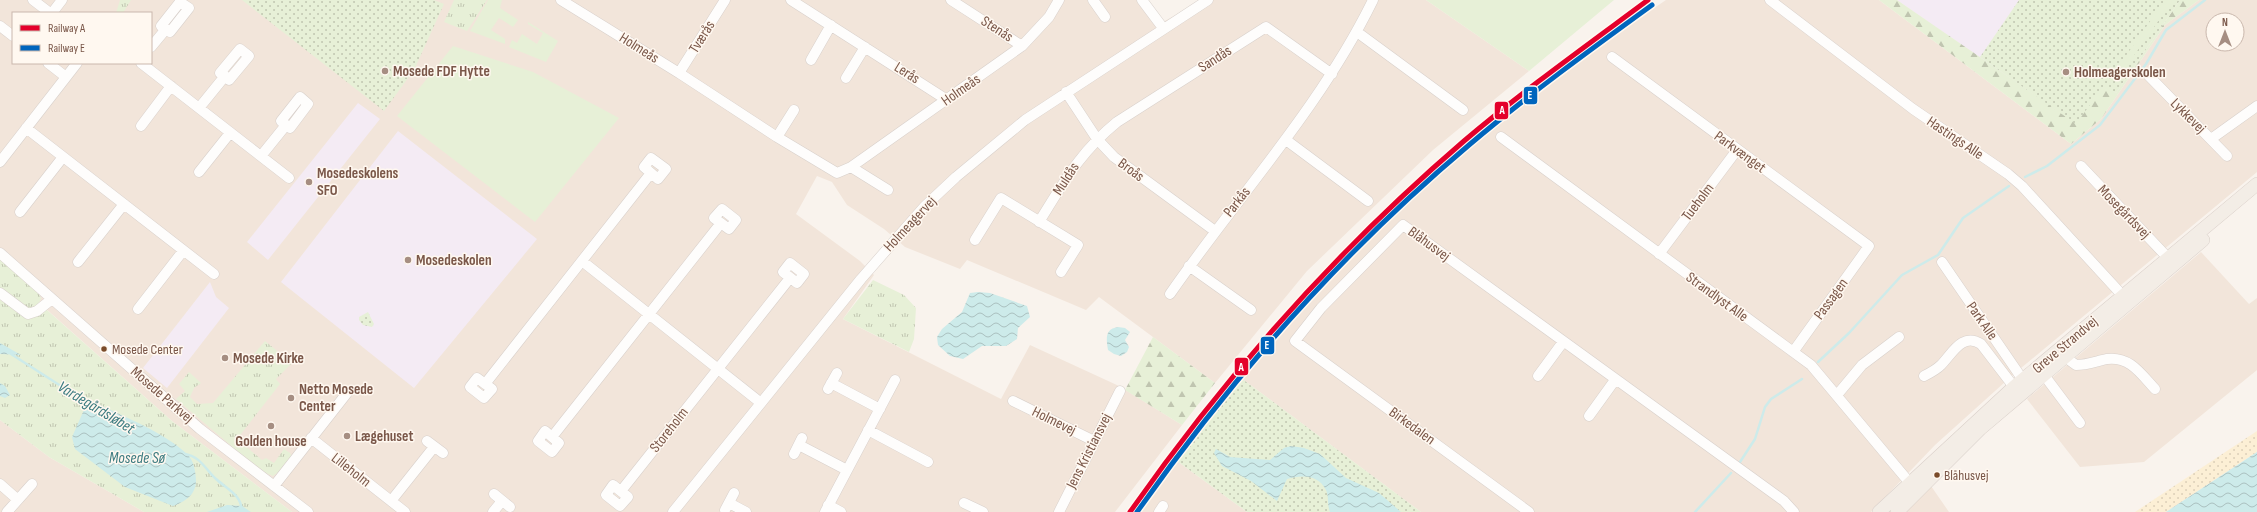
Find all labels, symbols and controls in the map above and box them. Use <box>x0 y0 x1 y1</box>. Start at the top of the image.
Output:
legend <box>12 12 152 64</box>
street label: Stenås <box>977 12 1017 46</box>
north arrow <box>2205 12 2245 52</box>
text: N <box>2222 16 2228 29</box>
street label: Tværås <box>685 17 719 57</box>
text: Railway A <box>48 21 86 36</box>
street label: Holmeås <box>616 28 662 68</box>
text: Railway E <box>48 41 85 56</box>
street label: Sandås <box>1195 41 1235 77</box>
street label: Lerås <box>891 58 923 88</box>
place label: Mosede FDF Hytte <box>393 62 490 81</box>
place label: Holmeagerskolen <box>2074 63 2166 82</box>
marker: Mosede FDF Hytte <box>380 66 390 76</box>
marker: Holmeagerskolen <box>2061 67 2071 77</box>
street label: Holmeås <box>938 70 984 110</box>
line badge: E <box>1523 86 1538 105</box>
text: E <box>1528 89 1533 102</box>
street label: Lykkevej <box>2166 94 2210 138</box>
line badge: A <box>1494 101 1509 120</box>
text: A <box>1498 104 1505 117</box>
street label: Hastings Alle <box>1923 112 1987 164</box>
street label: Parkvænget <box>1710 127 1770 177</box>
street label: Broås <box>1114 154 1148 186</box>
street label: Muldås <box>1048 159 1084 199</box>
place label: Mosedeskolens SFO <box>317 164 399 200</box>
marker: Mosedeskolens SFO <box>304 177 314 187</box>
street label: Tueholm <box>1678 179 1718 225</box>
street label: Mosegårdsvej <box>2093 181 2155 243</box>
street label: Parkås <box>1219 183 1255 221</box>
street label: Holmeagervej <box>880 192 941 256</box>
street label: Blåhusvej <box>1404 222 1454 266</box>
place label: Mosedeskolen <box>416 251 492 270</box>
marker: Mosedeskolen <box>403 255 413 265</box>
street label: Strandlyst Alle <box>1682 268 1752 326</box>
street label: Passagen <box>1810 275 1852 323</box>
street label: Park Alle <box>1962 298 2002 344</box>
street label: Greve Strandvej <box>2028 312 2102 378</box>
line badge: E <box>1260 336 1275 355</box>
text: E <box>1265 339 1270 352</box>
place label: Mosede Center <box>112 341 183 358</box>
marker: Mosede Center <box>99 344 109 354</box>
place label: Mosede Kirke <box>233 349 304 368</box>
marker: Mosede Kirke <box>220 353 230 363</box>
line badge: A <box>1234 357 1249 376</box>
text: A <box>1237 361 1244 374</box>
street label: Mosede Parkvej <box>126 362 198 428</box>
water label: Vardegårdsløbet <box>54 378 139 439</box>
place label: Netto Mosede Center <box>299 380 373 416</box>
marker: Netto Mosede Center <box>286 393 296 403</box>
street label: Holmevej <box>1029 402 1079 440</box>
street label: Birkedalen <box>1385 403 1439 449</box>
street label: Storeholm <box>645 404 693 456</box>
street label: Jens Kristiansvej <box>1062 410 1116 493</box>
marker: Golden house <box>266 421 276 431</box>
place label: Lægehuset <box>355 427 414 446</box>
marker: Lægehuset <box>342 431 352 441</box>
place label: Golden house <box>235 432 307 451</box>
water label: Mosede Sø <box>109 449 167 468</box>
street label: Lilleholm <box>327 449 375 491</box>
place label: Blåhusvej <box>1944 467 1989 484</box>
marker: Blåhusvej <box>1932 470 1942 480</box>

